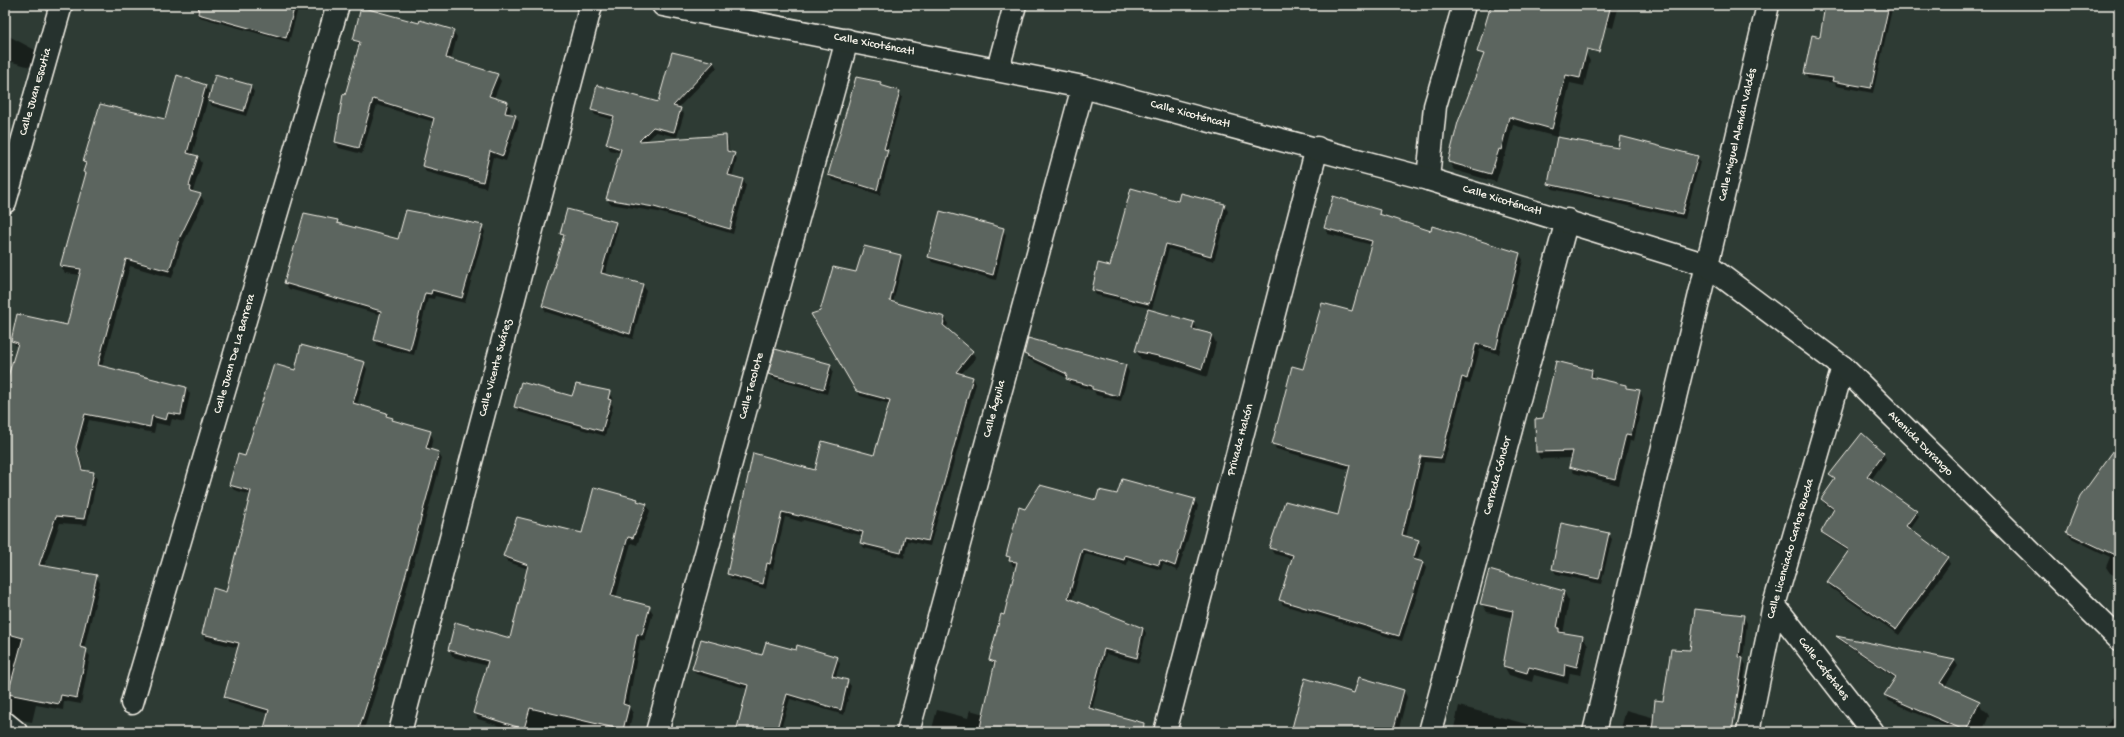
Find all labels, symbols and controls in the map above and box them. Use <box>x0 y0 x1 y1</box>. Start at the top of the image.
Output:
street label: Calle Xicoténcatl <box>833 30 916 60</box>
street label: Calle Juan Escutia <box>17 46 55 137</box>
street label: Calle Miguel Alemán Valdés <box>1716 67 1760 203</box>
street label: Calle Xicoténcatl <box>1149 98 1232 132</box>
street label: Calle Xicoténcatl <box>1461 182 1544 220</box>
street label: Calle Juan De La Barrera <box>211 292 259 415</box>
street label: Calle Vicente Suárez <box>476 317 516 418</box>
street label: Calle Tecolote <box>736 350 768 421</box>
street label: Calle Águila <box>981 378 1009 439</box>
street label: Privada Halcón <box>1224 402 1257 479</box>
street label: Avenida Durango <box>1884 408 1956 480</box>
street label: Cerrada Cóndor <box>1481 434 1516 517</box>
street label: Calle Licenciado Carlos Rueda <box>1764 477 1818 621</box>
street label: Calle Cafetales <box>1794 635 1852 703</box>

